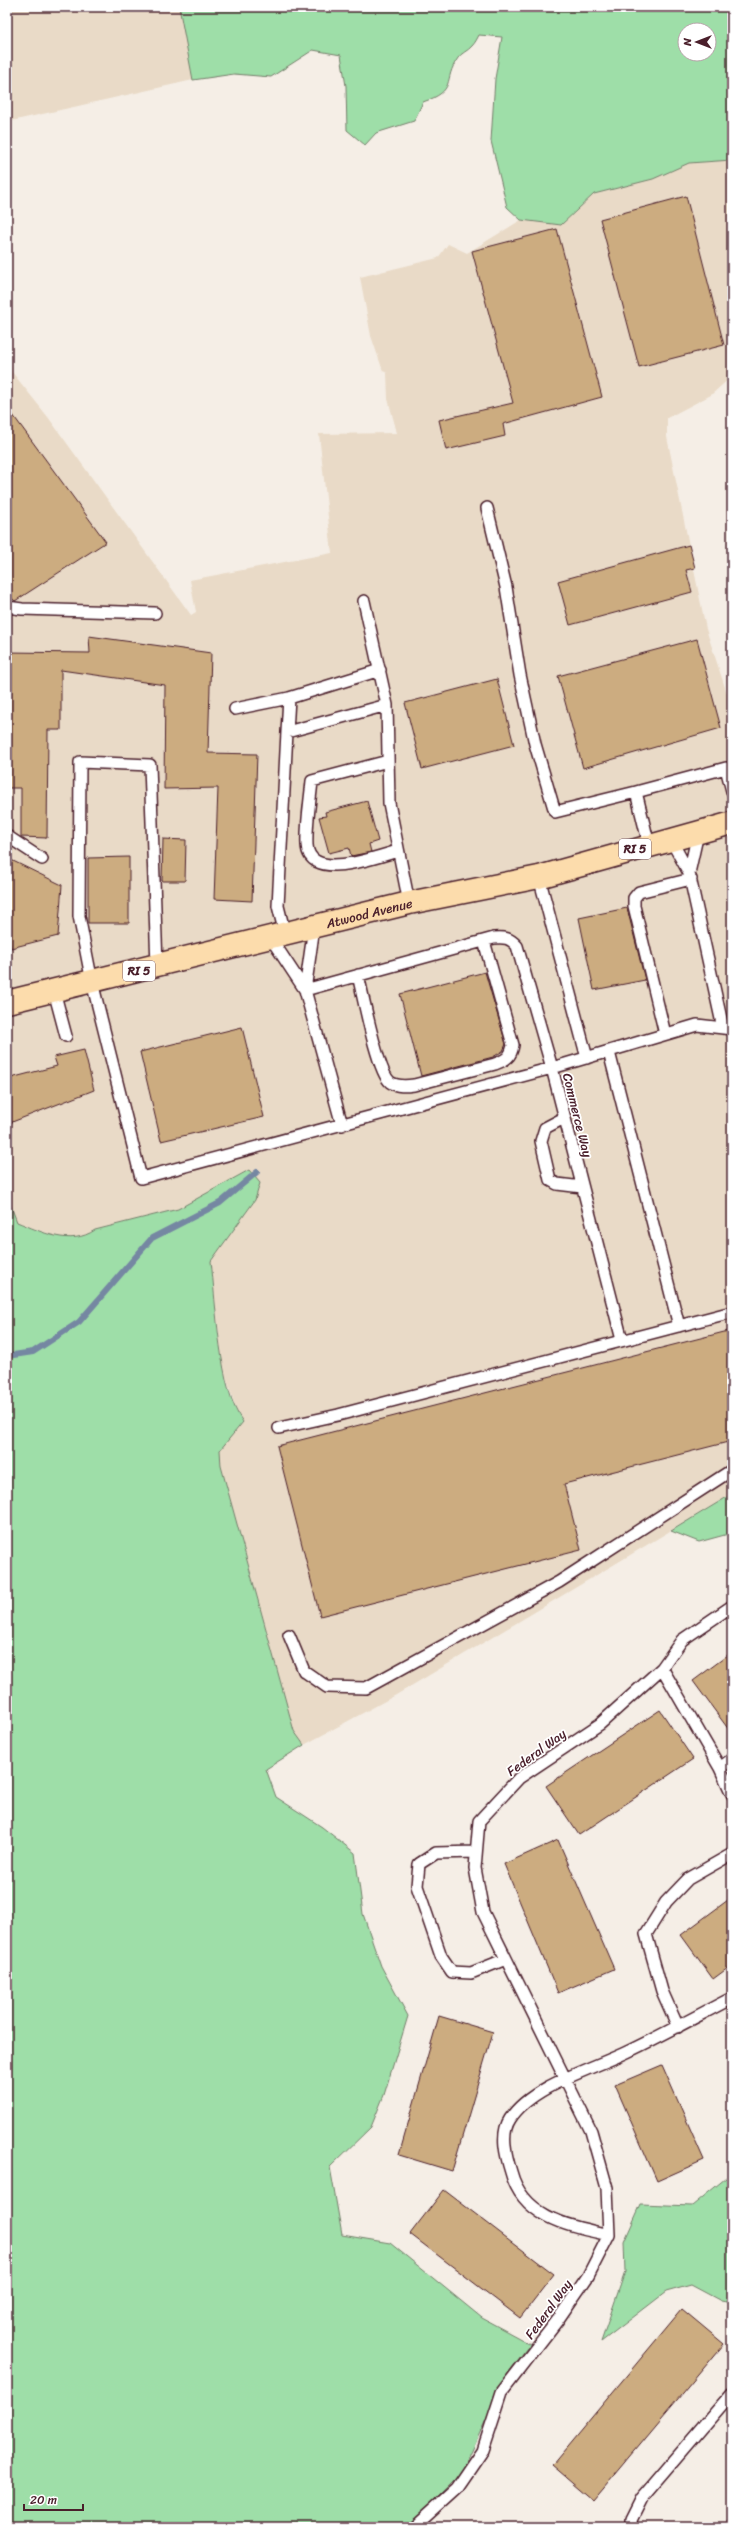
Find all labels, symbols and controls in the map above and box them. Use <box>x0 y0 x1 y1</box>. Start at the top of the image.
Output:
north arrow <box>677 22 717 62</box>
text: N <box>678 38 697 47</box>
road number: RI 5 <box>619 839 651 859</box>
street label: Atwood Avenue <box>323 892 415 935</box>
road number: RI 5 <box>123 961 155 981</box>
street label: Commerce Way <box>556 1071 599 1160</box>
street label: Federal Way <box>501 1723 571 1782</box>
street label: Federal Way <box>519 2274 578 2344</box>
scale bar <box>24 2486 83 2512</box>
text: 20 m <box>30 2489 57 2511</box>

